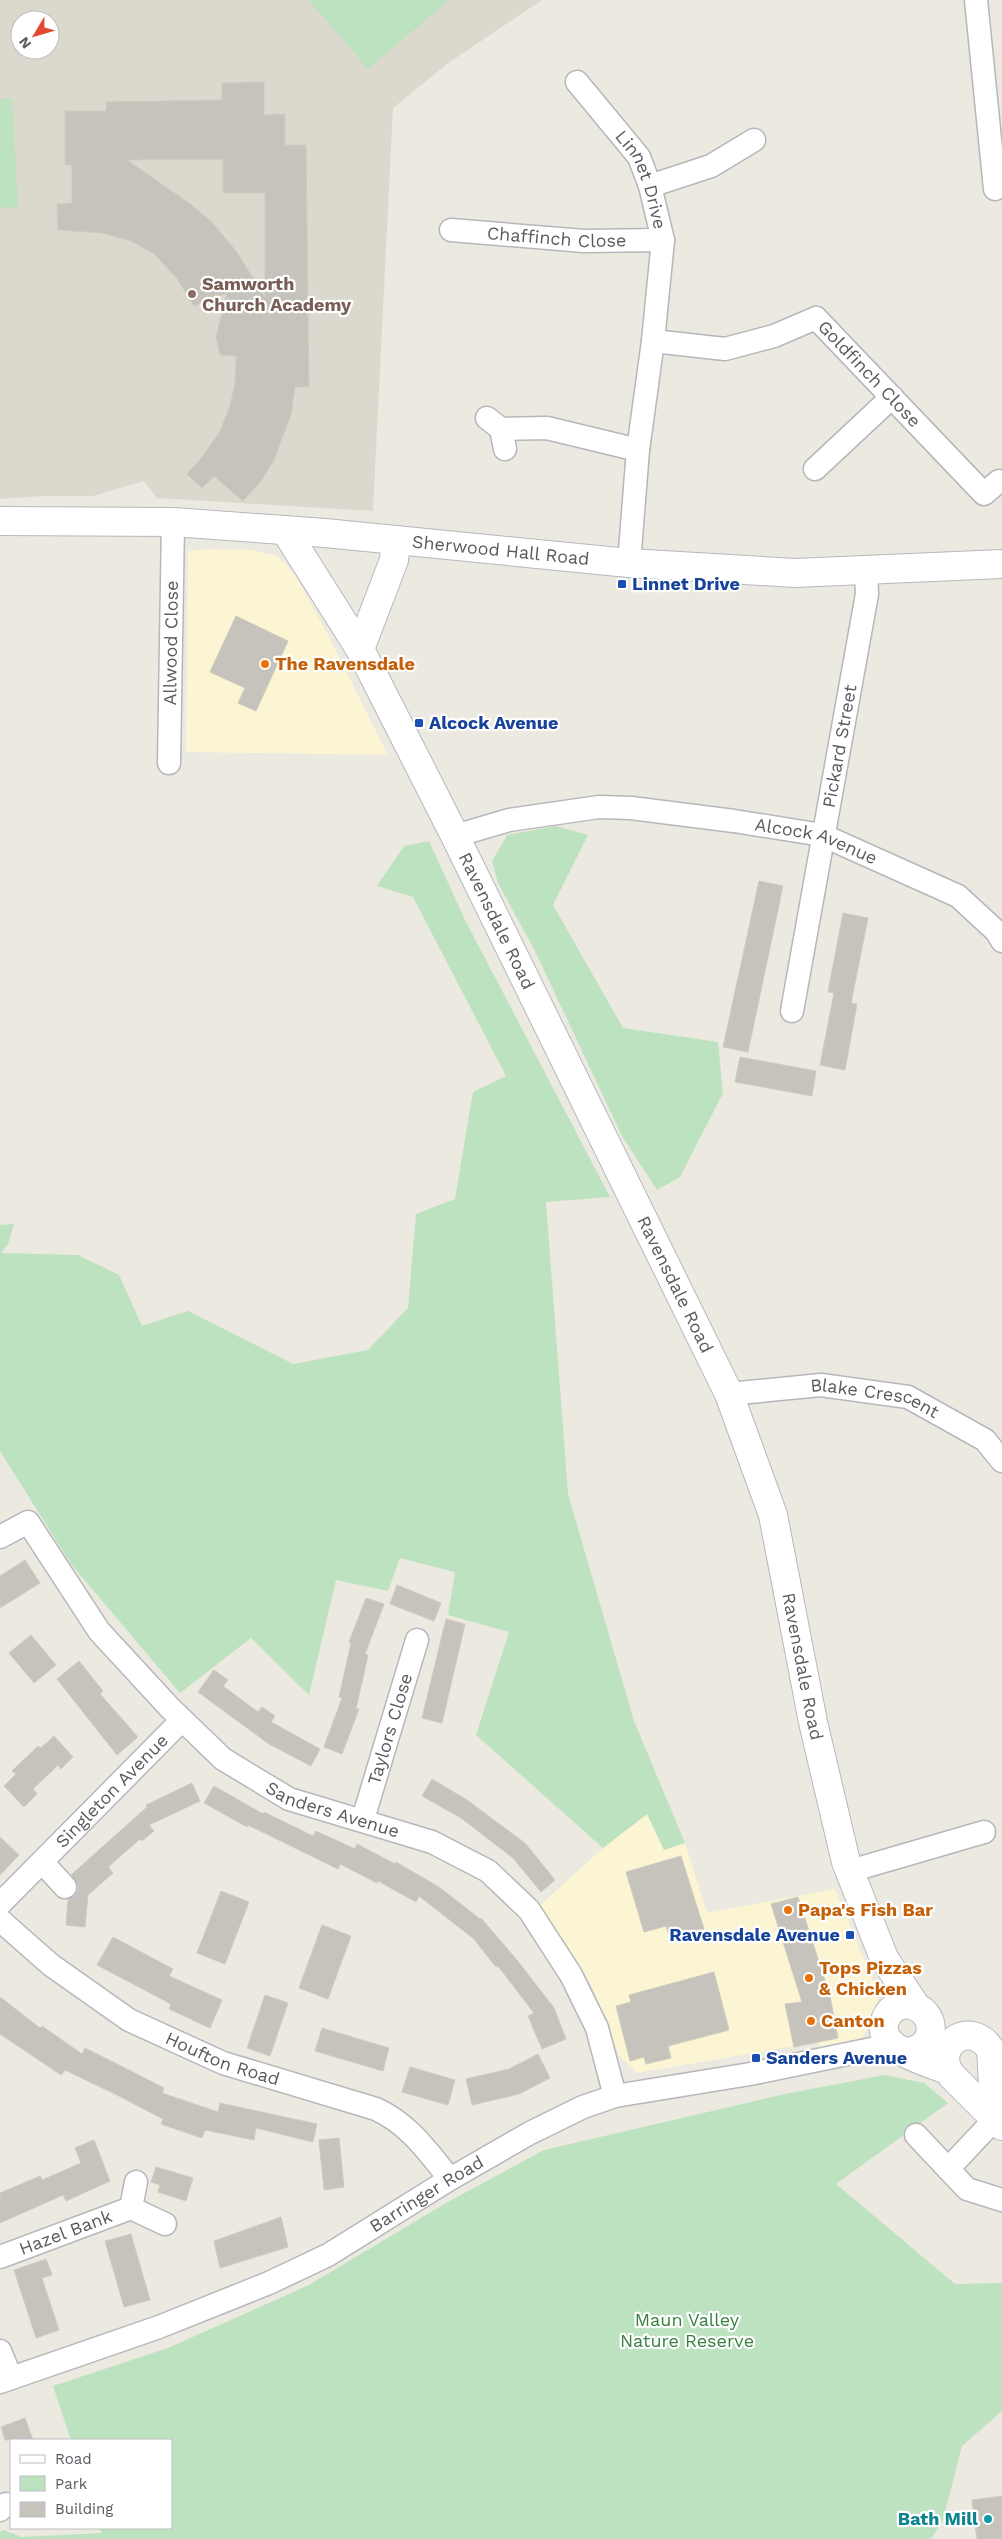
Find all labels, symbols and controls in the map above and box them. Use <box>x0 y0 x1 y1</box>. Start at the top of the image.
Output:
north arrow <box>10 10 60 60</box>
text: N <box>15 34 34 52</box>
street label: Linnet Drive <box>611 126 671 231</box>
street label: Chaffinch Close <box>486 222 627 251</box>
place label: Samworth Church Academy <box>202 273 352 315</box>
marker: Samworth Church Academy <box>186 288 198 300</box>
street label: Goldfinch Close <box>814 316 925 431</box>
street label: Sherwood Hall Road <box>411 531 590 569</box>
place label: Linnet Drive <box>632 573 740 594</box>
marker: Linnet Drive <box>616 578 628 590</box>
street label: Allwood Close <box>159 580 182 706</box>
place label: The Ravensdale <box>275 653 415 674</box>
marker: The Ravensdale <box>259 658 271 670</box>
street label: Pickard Street <box>818 682 861 809</box>
place label: Alcock Avenue <box>429 712 558 733</box>
marker: Alcock Avenue <box>413 717 425 729</box>
street label: Alcock Avenue <box>753 813 881 868</box>
street label: Ravensdale Road <box>455 849 540 993</box>
street label: Ravensdale Road <box>633 1212 718 1356</box>
street label: Blake Crescent <box>809 1374 943 1422</box>
street label: Ravensdale Road <box>778 1591 828 1742</box>
street label: Taylors Close <box>363 1671 416 1787</box>
street label: Singleton Avenue <box>51 1729 172 1852</box>
street label: Sanders Avenue <box>262 1776 402 1842</box>
place label: Papa's Fish Bar <box>798 1899 933 1920</box>
marker: Papa's Fish Bar <box>782 1904 794 1916</box>
place label: Ravensdale Avenue <box>669 1924 840 1945</box>
marker: Ravensdale Avenue <box>844 1929 856 1941</box>
place label: Tops Pizzas & Chicken <box>819 1957 922 1999</box>
marker: Tops Pizzas & Chicken <box>803 1972 815 1984</box>
place label: Canton <box>821 2010 885 2031</box>
marker: Canton <box>805 2015 817 2027</box>
street label: Houfton Road <box>162 2027 282 2089</box>
place label: Sanders Avenue <box>766 2047 907 2068</box>
marker: Sanders Avenue <box>750 2052 762 2064</box>
street label: Barringer Road <box>366 2151 487 2236</box>
street label: Hazel Bank <box>16 2205 115 2259</box>
park label: Maun Valley Nature Reserve <box>620 2309 754 2351</box>
legend <box>10 2439 172 2529</box>
text: Road <box>55 2450 92 2468</box>
text: Park <box>55 2475 88 2493</box>
text: Building <box>55 2500 113 2518</box>
place label: Bath Mill <box>898 2508 978 2529</box>
marker: Bath Mill <box>982 2513 994 2525</box>

